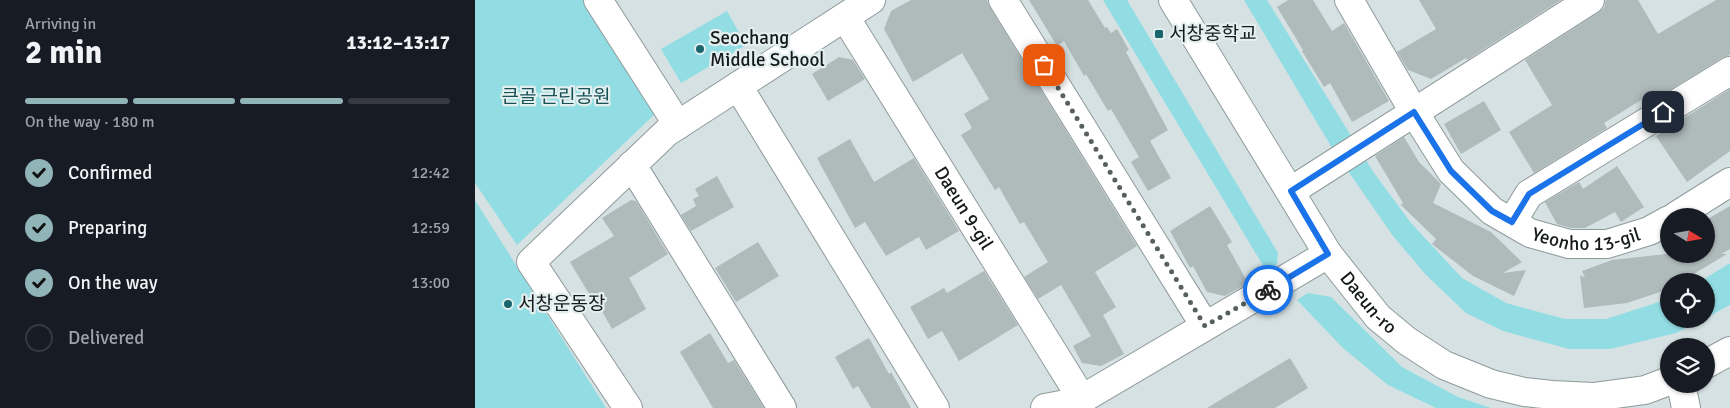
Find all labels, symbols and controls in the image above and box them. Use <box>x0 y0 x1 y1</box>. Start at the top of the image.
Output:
text: Arriving in <box>25 14 96 34</box>
place label: 서창중학교 <box>1169 22 1256 46</box>
place label: Seochang Middle School <box>710 26 825 72</box>
marker: 서창중학교 <box>1153 28 1165 40</box>
text: 13:12–13:17 <box>346 31 450 55</box>
text: 2 min <box>25 33 102 72</box>
marker: Seochang Middle School <box>694 43 706 55</box>
pin <box>1023 44 1065 86</box>
icon: bag <box>1030 51 1058 79</box>
park label: 큰골 근린공원 <box>501 85 611 109</box>
pin <box>1642 91 1684 133</box>
icon: home <box>1649 98 1677 126</box>
text: On the way · 180 m <box>25 112 155 132</box>
icon: check <box>25 159 53 187</box>
text: Confirmed <box>68 161 152 185</box>
street label: Daeun 9-gil <box>929 162 999 254</box>
text: 12:42 <box>411 163 450 183</box>
north arrow <box>1660 208 1715 262</box>
map controls <box>1660 208 1715 393</box>
icon: check <box>25 214 53 242</box>
text: Preparing <box>68 216 147 240</box>
text: 12:59 <box>411 218 450 238</box>
street label: Yeonho 13-gil <box>1529 222 1643 256</box>
courier <box>1243 265 1293 315</box>
street label: Daeun-ro <box>1335 267 1402 339</box>
icon: check <box>25 269 53 297</box>
text: On the way <box>68 271 158 295</box>
text: 13:00 <box>411 273 450 293</box>
button: locate <box>1660 273 1715 328</box>
icon: bike <box>1254 276 1282 304</box>
place label: 서창운동장 <box>518 292 605 316</box>
marker: 서창운동장 <box>502 298 514 310</box>
text: Delivered <box>68 326 144 350</box>
button: layers <box>1660 338 1715 393</box>

